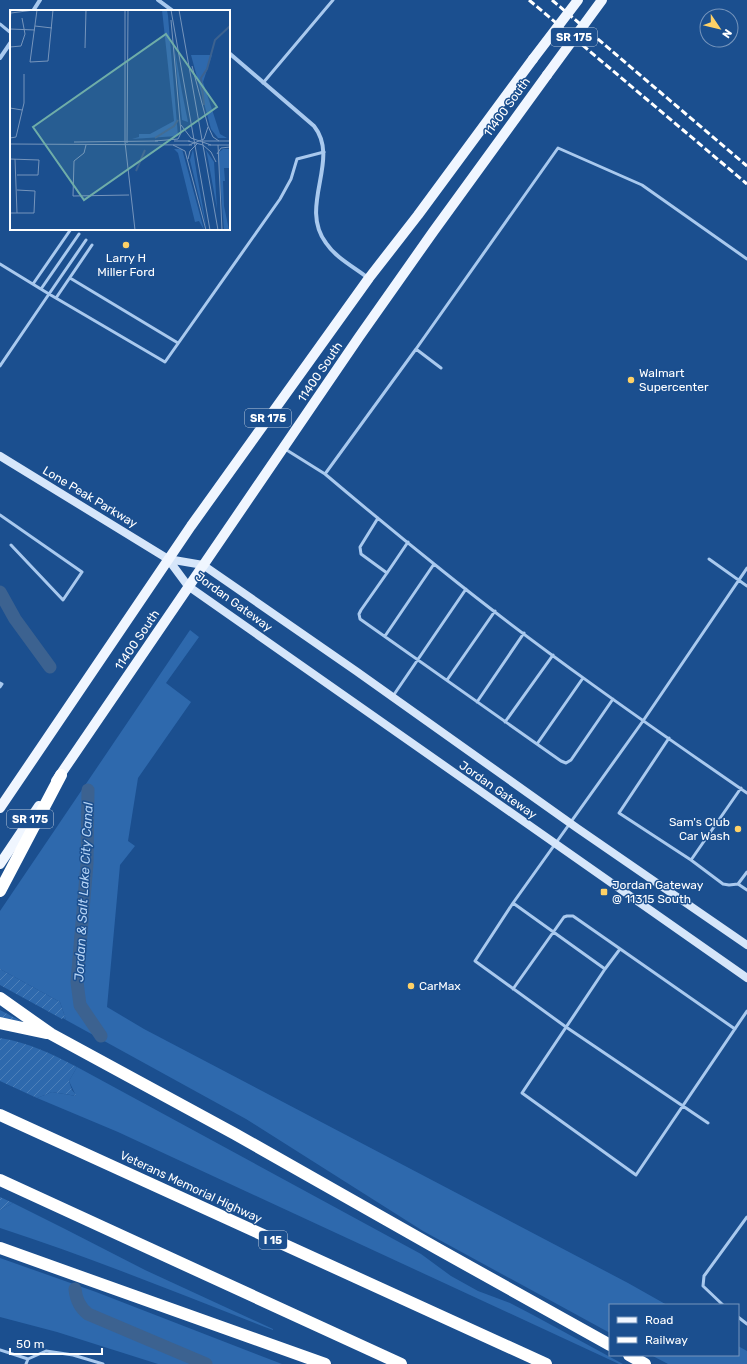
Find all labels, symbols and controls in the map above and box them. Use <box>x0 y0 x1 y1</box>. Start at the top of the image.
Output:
north arrow <box>699 8 739 48</box>
inset map <box>10 10 230 230</box>
text: N <box>719 26 734 40</box>
road number: SR 175 <box>551 28 597 46</box>
street label: 11400 South <box>481 75 533 139</box>
marker: Larry H Miller Ford <box>121 240 131 250</box>
place label: Larry H Miller Ford <box>97 251 155 279</box>
street label: 11400 South <box>295 339 345 405</box>
place label: Walmart Supercenter <box>639 366 709 394</box>
marker: Walmart Supercenter <box>626 375 636 385</box>
road number: SR 175 <box>245 409 291 427</box>
street label: Lone Peak Parkway <box>40 463 140 531</box>
street label: Jordan Gateway <box>193 569 275 635</box>
street label: 11400 South <box>112 607 162 673</box>
street label: Jordan Gateway <box>457 758 540 822</box>
water label: Jordan & Salt Lake City Canal <box>71 801 96 982</box>
road number: SR 175 <box>7 810 53 828</box>
place label: Sam's Club Car Wash <box>669 815 730 843</box>
marker: Sam's Club Car Wash <box>733 824 743 834</box>
place label: Jordan Gateway @ 11315 South <box>612 878 704 906</box>
marker: Jordan Gateway @ 11315 South <box>599 887 609 897</box>
place label: CarMax <box>419 979 461 993</box>
marker: CarMax <box>406 981 416 991</box>
street label: Veterans Memorial Highway <box>118 1148 264 1226</box>
road number: I 15 <box>259 1231 287 1249</box>
legend <box>609 1304 739 1356</box>
text: Road <box>645 1313 673 1327</box>
scale bar <box>10 1330 102 1356</box>
text: Railway <box>645 1333 688 1347</box>
text: 50 m <box>16 1337 44 1351</box>

